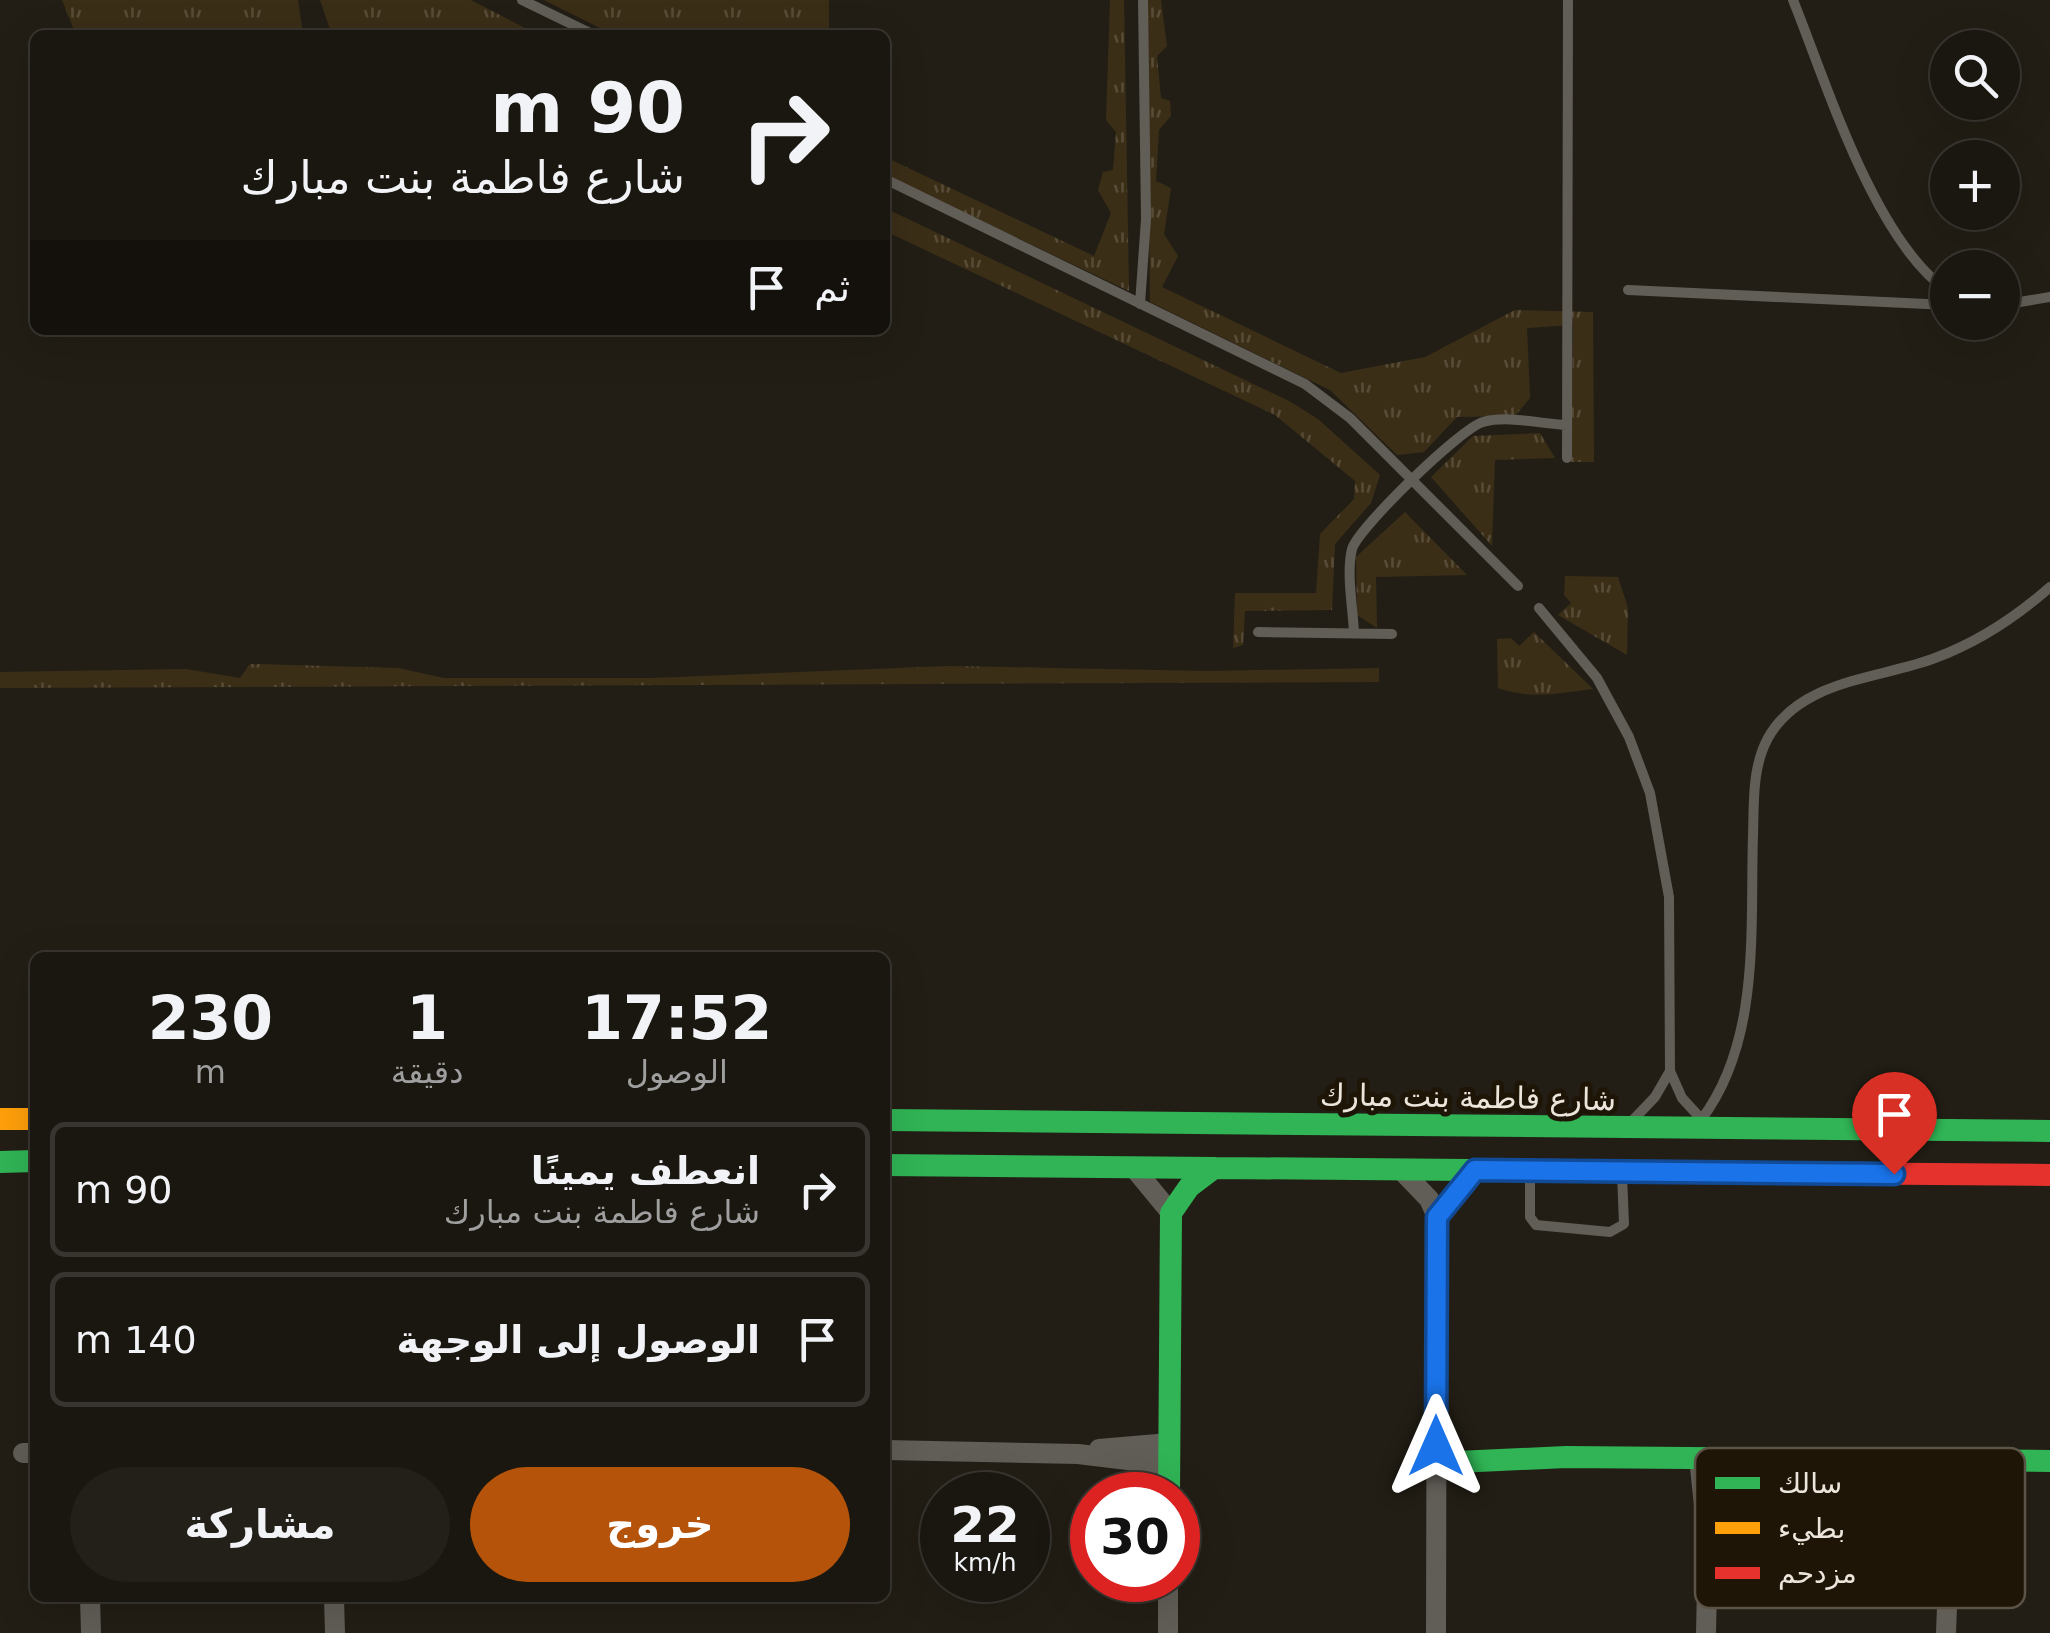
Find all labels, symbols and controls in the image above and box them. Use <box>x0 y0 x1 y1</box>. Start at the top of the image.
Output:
map controls <box>1930 30 2020 340</box>
button: search <box>1930 30 2020 120</box>
text: 90 m <box>490 67 685 149</box>
icon: right <box>720 70 850 200</box>
button: + <box>1930 140 2020 230</box>
text: شارع فاطمة بنت مبارك <box>240 151 685 204</box>
button: − <box>1930 250 2020 340</box>
icon: arrive <box>739 260 794 315</box>
text: ثم <box>814 266 850 310</box>
text: 230 <box>148 983 273 1053</box>
text: 1 <box>406 983 448 1053</box>
text: 17:52 <box>581 983 772 1053</box>
text: m <box>195 1053 226 1091</box>
text: دقيقة <box>391 1053 463 1091</box>
text: الوصول <box>626 1053 728 1091</box>
pin <box>1852 1072 1937 1175</box>
street label: شارع فاطمة بنت مبارك <box>1320 1077 1616 1117</box>
icon: arrive <box>1867 1087 1922 1142</box>
text: انعطف يمينًا <box>531 1149 760 1193</box>
icon: right <box>790 1162 845 1217</box>
text: 90 m <box>75 1168 172 1212</box>
text: شارع فاطمة بنت مبارك <box>444 1193 760 1231</box>
icon: arrive <box>790 1312 845 1367</box>
text: 140 m <box>75 1318 197 1362</box>
text: الوصول إلى الوجهة <box>397 1318 760 1362</box>
position arrow <box>1384 1394 1488 1498</box>
legend <box>1695 1448 2025 1608</box>
button: مشاركة <box>70 1467 450 1582</box>
button: خروج <box>470 1467 850 1582</box>
text: سالك <box>1778 1467 1842 1500</box>
speed limit sign: 30 <box>1070 1472 1200 1602</box>
text: 22 <box>950 1496 1020 1554</box>
text: بطيء <box>1778 1512 1845 1545</box>
text: km/h <box>953 1548 1017 1577</box>
text: مزدحم <box>1778 1557 1857 1590</box>

